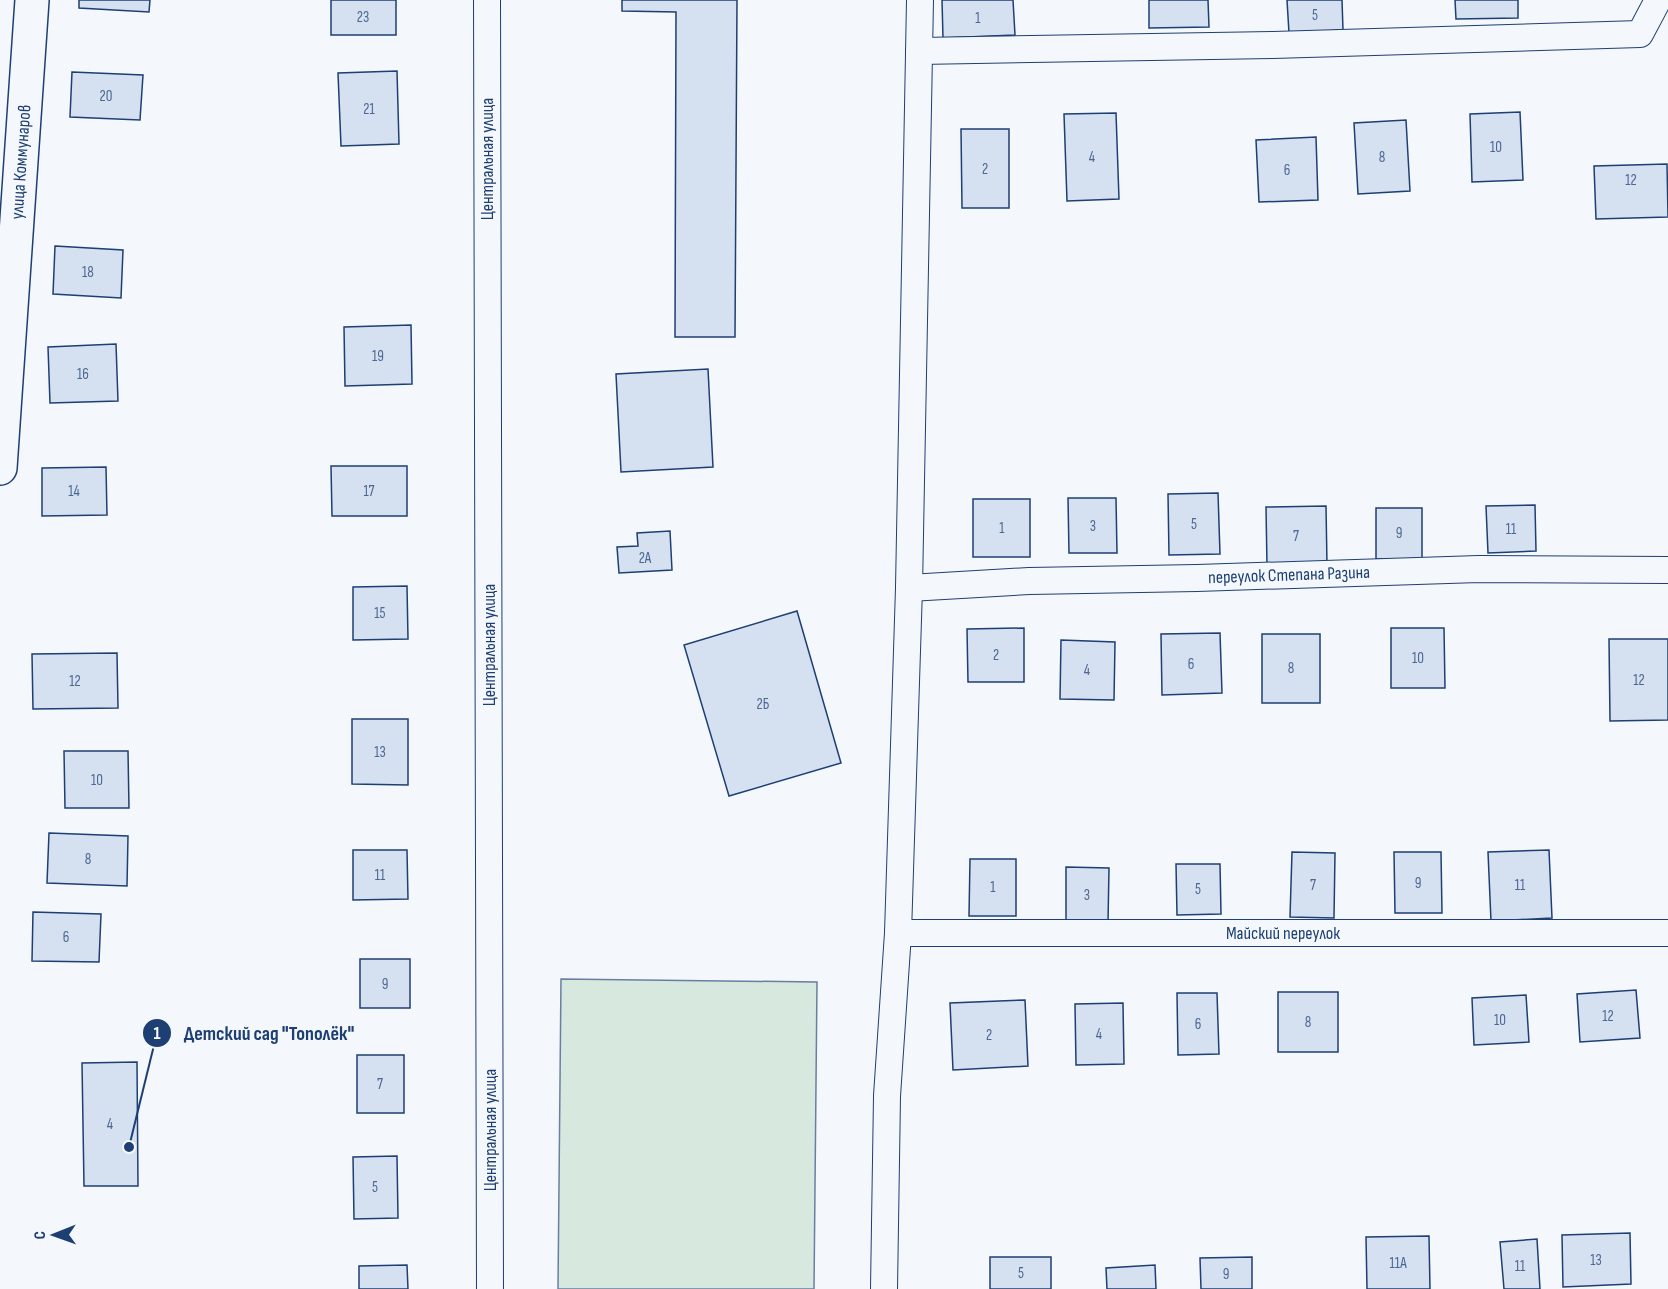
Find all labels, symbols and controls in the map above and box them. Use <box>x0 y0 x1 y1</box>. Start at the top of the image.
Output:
house number: 5 <box>1312 6 1318 25</box>
house number: 23 <box>357 8 369 27</box>
house number: 1 <box>975 9 981 28</box>
house number: 20 <box>100 87 112 106</box>
street label: Центральная улица <box>477 98 498 220</box>
house number: 21 <box>363 100 375 119</box>
street label: улица Коммунаров <box>7 104 35 220</box>
house number: 10 <box>1490 138 1502 157</box>
house number: 4 <box>1089 148 1095 167</box>
house number: 8 <box>1379 148 1385 167</box>
house number: 2 <box>982 160 988 179</box>
house number: 6 <box>1284 161 1290 180</box>
house number: 12 <box>1625 171 1637 190</box>
house number: 18 <box>82 263 94 282</box>
house number: 19 <box>372 347 384 366</box>
house number: 16 <box>77 365 89 384</box>
house number: 14 <box>68 482 80 501</box>
house number: 17 <box>363 482 375 501</box>
house number: 5 <box>1191 515 1197 534</box>
house number: 3 <box>1090 517 1096 536</box>
house number: 1 <box>999 519 1005 538</box>
house number: 11 <box>1506 520 1517 539</box>
house number: 9 <box>1396 524 1402 543</box>
house number: 7 <box>1293 527 1299 546</box>
house number: 2А <box>639 549 652 568</box>
street label: переулок Степана Разина <box>1208 562 1370 588</box>
street label: Центральная улица <box>479 584 500 706</box>
house number: 15 <box>374 604 386 623</box>
house number: 2 <box>993 646 999 665</box>
house number: 10 <box>1412 649 1424 668</box>
house number: 6 <box>1188 655 1194 674</box>
house number: 8 <box>1288 659 1294 678</box>
house number: 4 <box>1084 661 1090 680</box>
house number: 12 <box>1633 671 1645 690</box>
house number: 12 <box>69 672 81 691</box>
house number: 2Б <box>757 695 770 714</box>
house number: 13 <box>374 743 386 762</box>
house number: 10 <box>91 771 103 790</box>
house number: 8 <box>85 850 91 869</box>
house number: 11 <box>375 866 386 885</box>
house number: 9 <box>1415 874 1421 893</box>
house number: 7 <box>1310 876 1316 895</box>
house number: 11 <box>1515 876 1526 895</box>
house number: 1 <box>990 878 996 897</box>
house number: 5 <box>1195 880 1201 899</box>
house number: 3 <box>1084 886 1090 905</box>
street label: Майский переулок <box>1226 923 1340 944</box>
house number: 6 <box>63 928 69 947</box>
house number: 9 <box>382 975 388 994</box>
house number: 12 <box>1602 1007 1614 1026</box>
house number: 10 <box>1494 1011 1506 1030</box>
house number: 8 <box>1305 1013 1311 1032</box>
callout: Детский сад "Тополёк" <box>142 1014 366 1052</box>
house number: 6 <box>1195 1015 1201 1034</box>
text: Детский сад "Тополёк" <box>184 1022 354 1046</box>
text: 1 <box>153 1023 161 1044</box>
house number: 4 <box>1096 1025 1102 1044</box>
house number: 2 <box>986 1026 992 1045</box>
street label: Центральная улица <box>480 1069 501 1191</box>
house number: 7 <box>377 1075 383 1094</box>
house number: 4 <box>107 1115 113 1134</box>
house number: 5 <box>372 1178 378 1197</box>
north arrow <box>24 1205 84 1265</box>
text: С <box>31 1231 50 1240</box>
house number: 13 <box>1590 1251 1602 1270</box>
house number: 11А <box>1389 1254 1407 1273</box>
house number: 11 <box>1515 1257 1526 1276</box>
house number: 5 <box>1018 1264 1024 1283</box>
house number: 9 <box>1223 1265 1229 1284</box>

